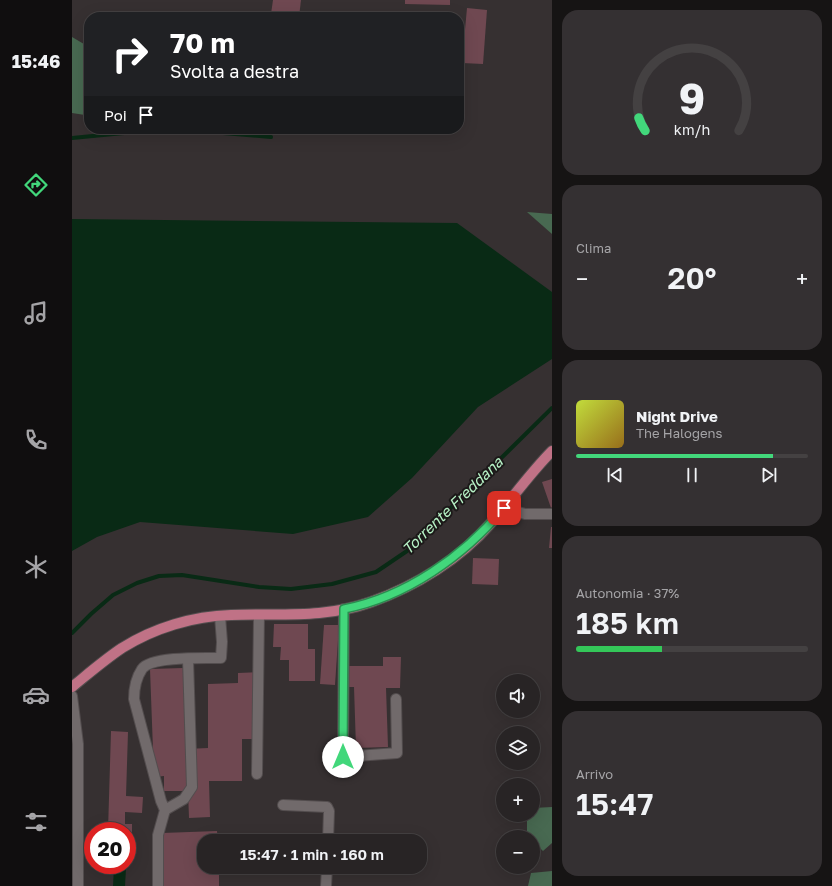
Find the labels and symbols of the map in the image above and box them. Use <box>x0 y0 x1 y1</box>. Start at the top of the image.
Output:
water label: Torrente Freddana <box>398 452 506 558</box>
pin <box>487 491 521 525</box>
position arrow <box>322 736 364 778</box>
speed limit sign: 20 <box>84 822 136 874</box>

